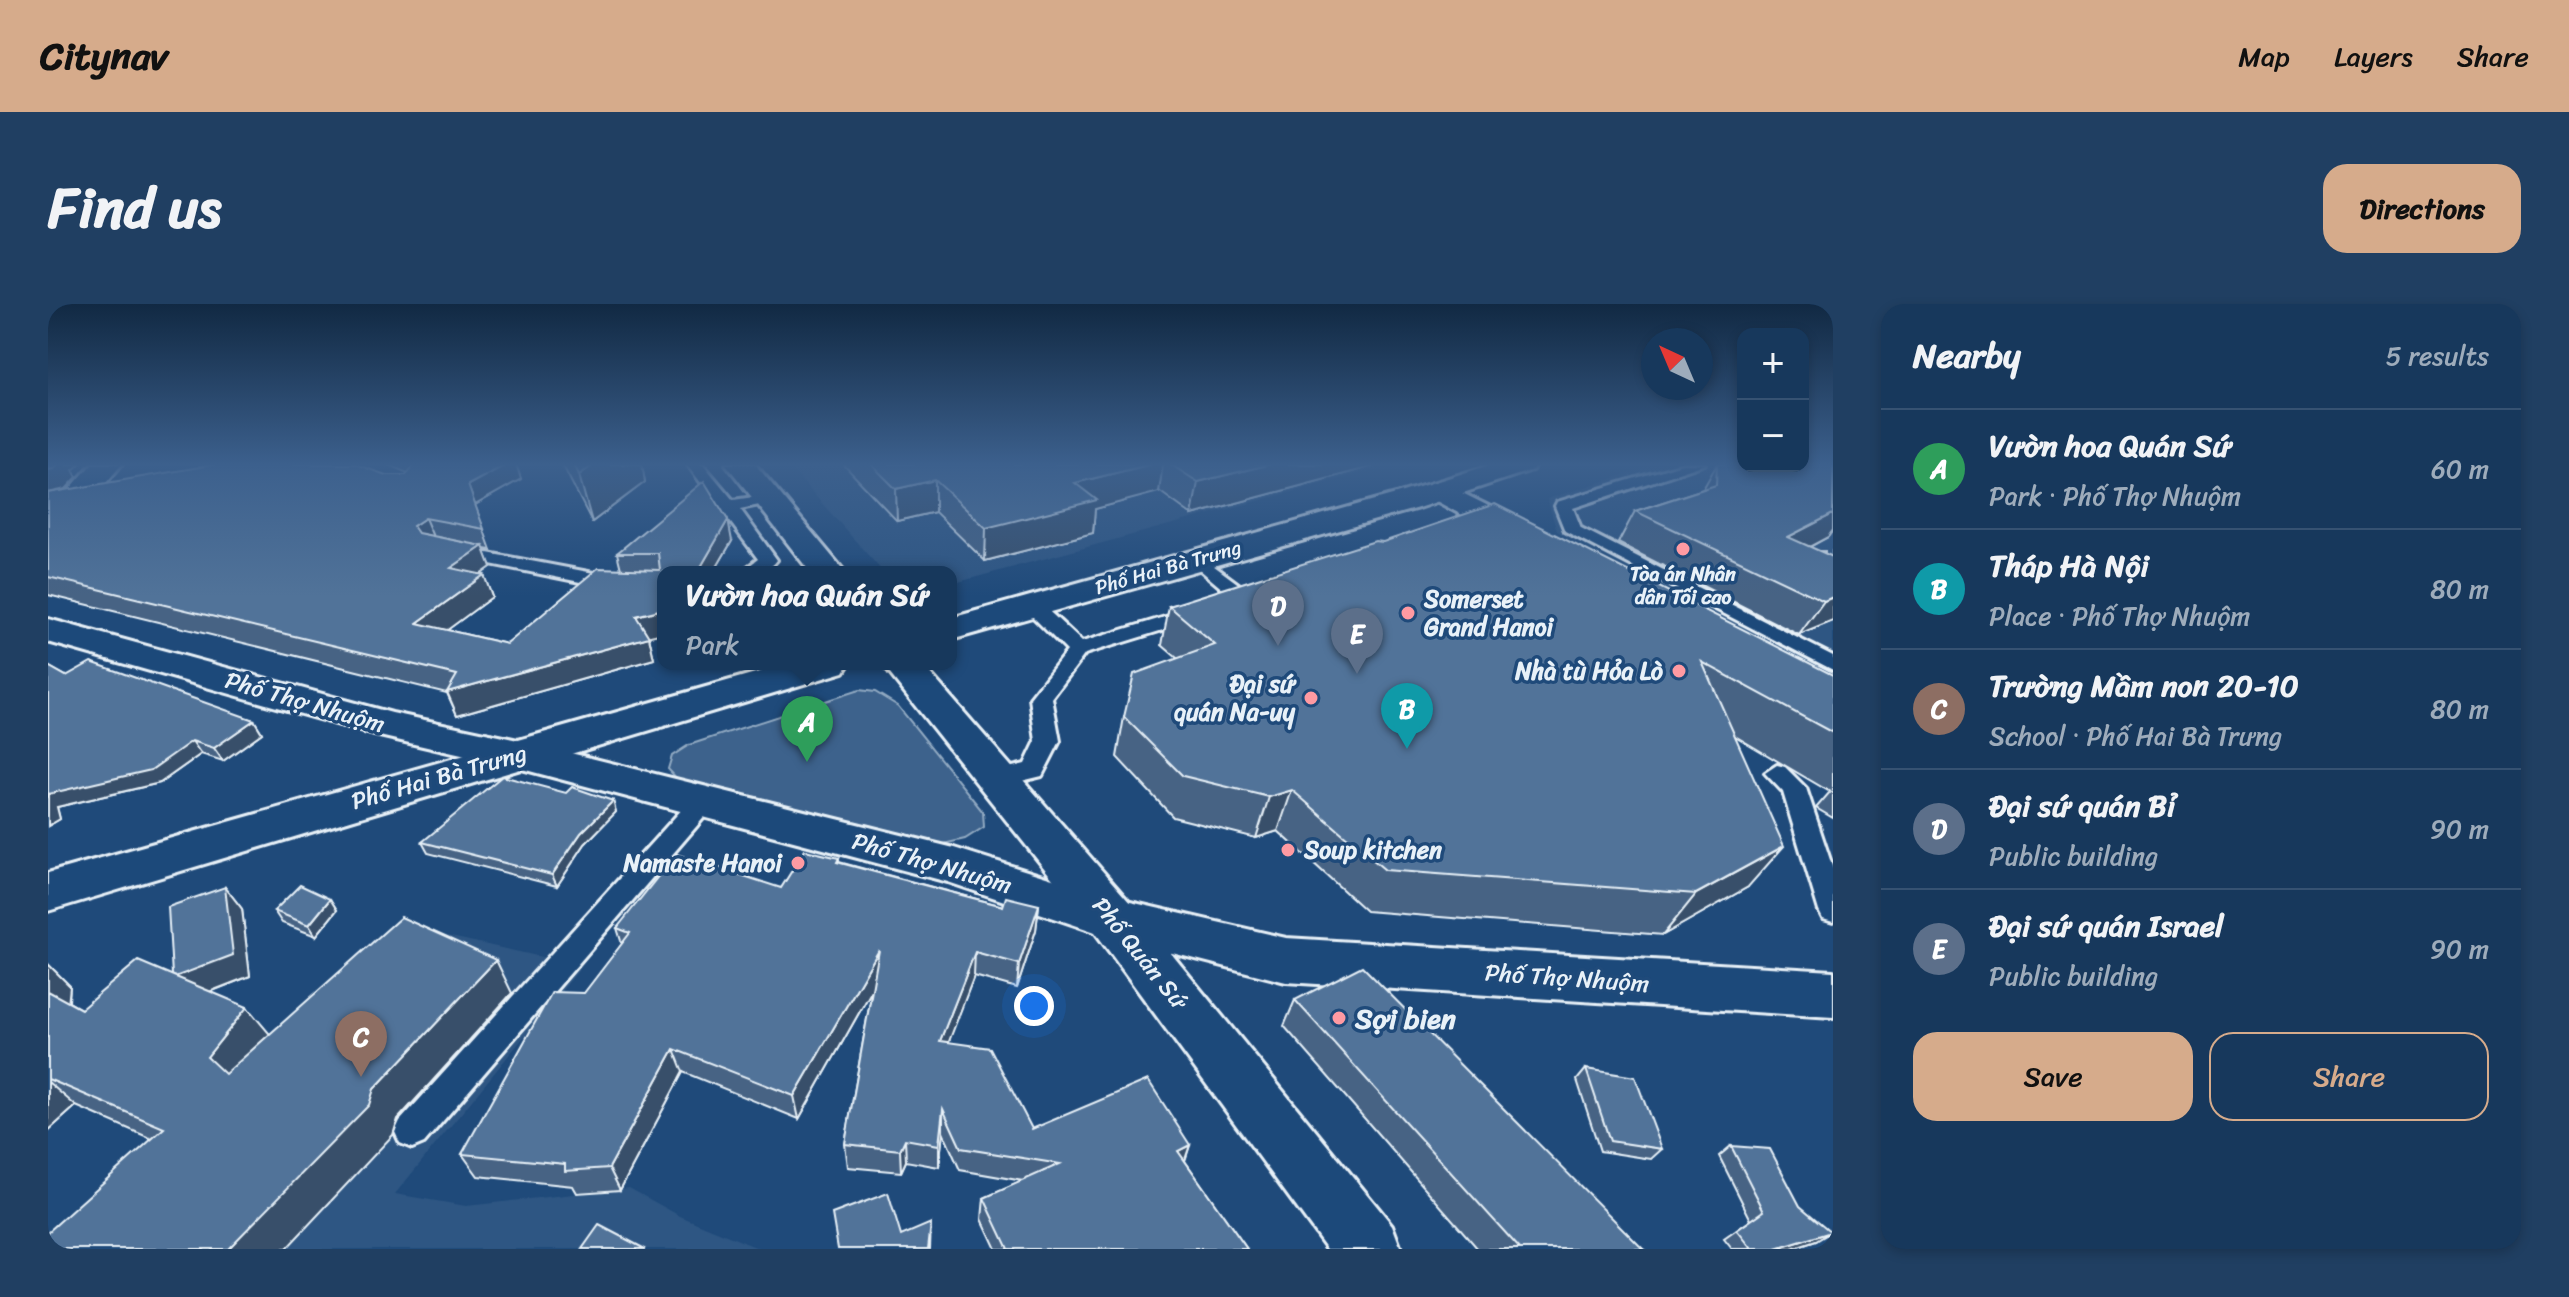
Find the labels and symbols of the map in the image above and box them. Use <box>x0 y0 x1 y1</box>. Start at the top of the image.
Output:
north arrow <box>1641 328 1713 400</box>
street label: Phố Hai Bà Trưng <box>1091 530 1245 605</box>
marker: Tòa án Nhân dân Tối cao <box>1674 540 1692 558</box>
place label: Tòa án Nhân dân Tối cao <box>1630 557 1736 615</box>
place label: Somerset Grand Hanoi <box>1423 578 1555 648</box>
pin: D <box>1252 580 1304 646</box>
marker: Somerset Grand Hanoi <box>1399 604 1417 622</box>
pin: E <box>1331 608 1383 674</box>
place label: Nhà tù Hỏa Lò <box>1514 650 1664 692</box>
street label: Phố Thợ Nhuộm <box>220 659 390 745</box>
marker: Nhà tù Hỏa Lò <box>1670 662 1688 680</box>
place label: Đại sứ quán Na-uy <box>1173 663 1297 733</box>
pin: B <box>1381 683 1433 749</box>
marker: Đại sứ quán Na-uy <box>1302 689 1320 707</box>
pin: A <box>781 696 833 762</box>
street label: Phố Hai Bà Trưng <box>346 732 532 822</box>
street label: Phố Thợ Nhuộm <box>847 820 1017 906</box>
place label: Soup kitchen <box>1303 829 1442 871</box>
marker: Soup kitchen <box>1279 841 1297 859</box>
place label: Namaste Hanoi <box>623 842 783 884</box>
marker: Namaste Hanoi <box>789 854 807 872</box>
street label: Phố Quán Sứ <box>1081 887 1200 1020</box>
street label: Phố Thợ Nhuộm <box>1483 951 1651 1005</box>
your location <box>1014 986 1054 1026</box>
place label: Sợi bien <box>1354 994 1457 1043</box>
marker: Sợi bien <box>1330 1009 1348 1027</box>
pin: C <box>335 1011 387 1077</box>

